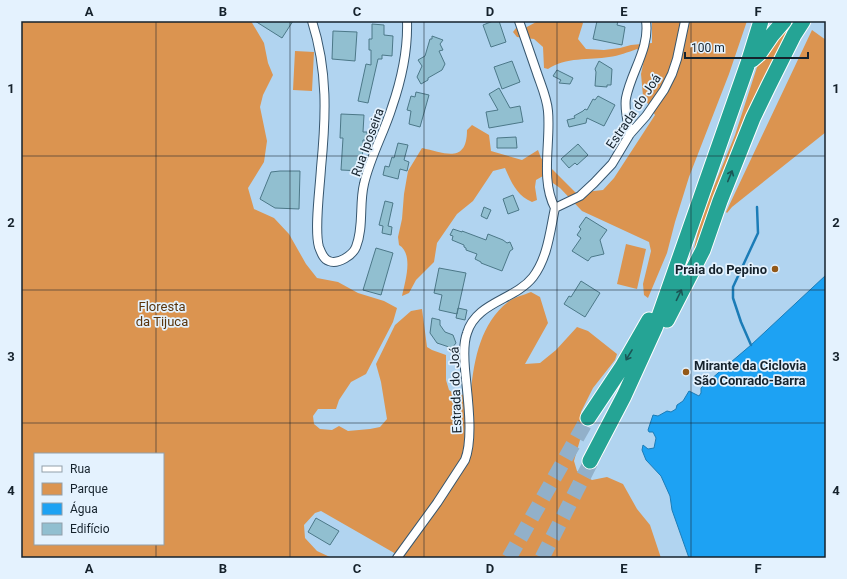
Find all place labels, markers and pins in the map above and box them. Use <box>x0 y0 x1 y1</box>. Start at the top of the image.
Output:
place label: Praia do Pepino <box>675 262 767 277</box>
marker: Praia do Pepino <box>770 264 780 274</box>
place label: Mirante da Ciclovia São Conrado-Barra <box>694 358 806 388</box>
marker: Mirante da Ciclovia São Conrado-Barra <box>681 367 691 377</box>

